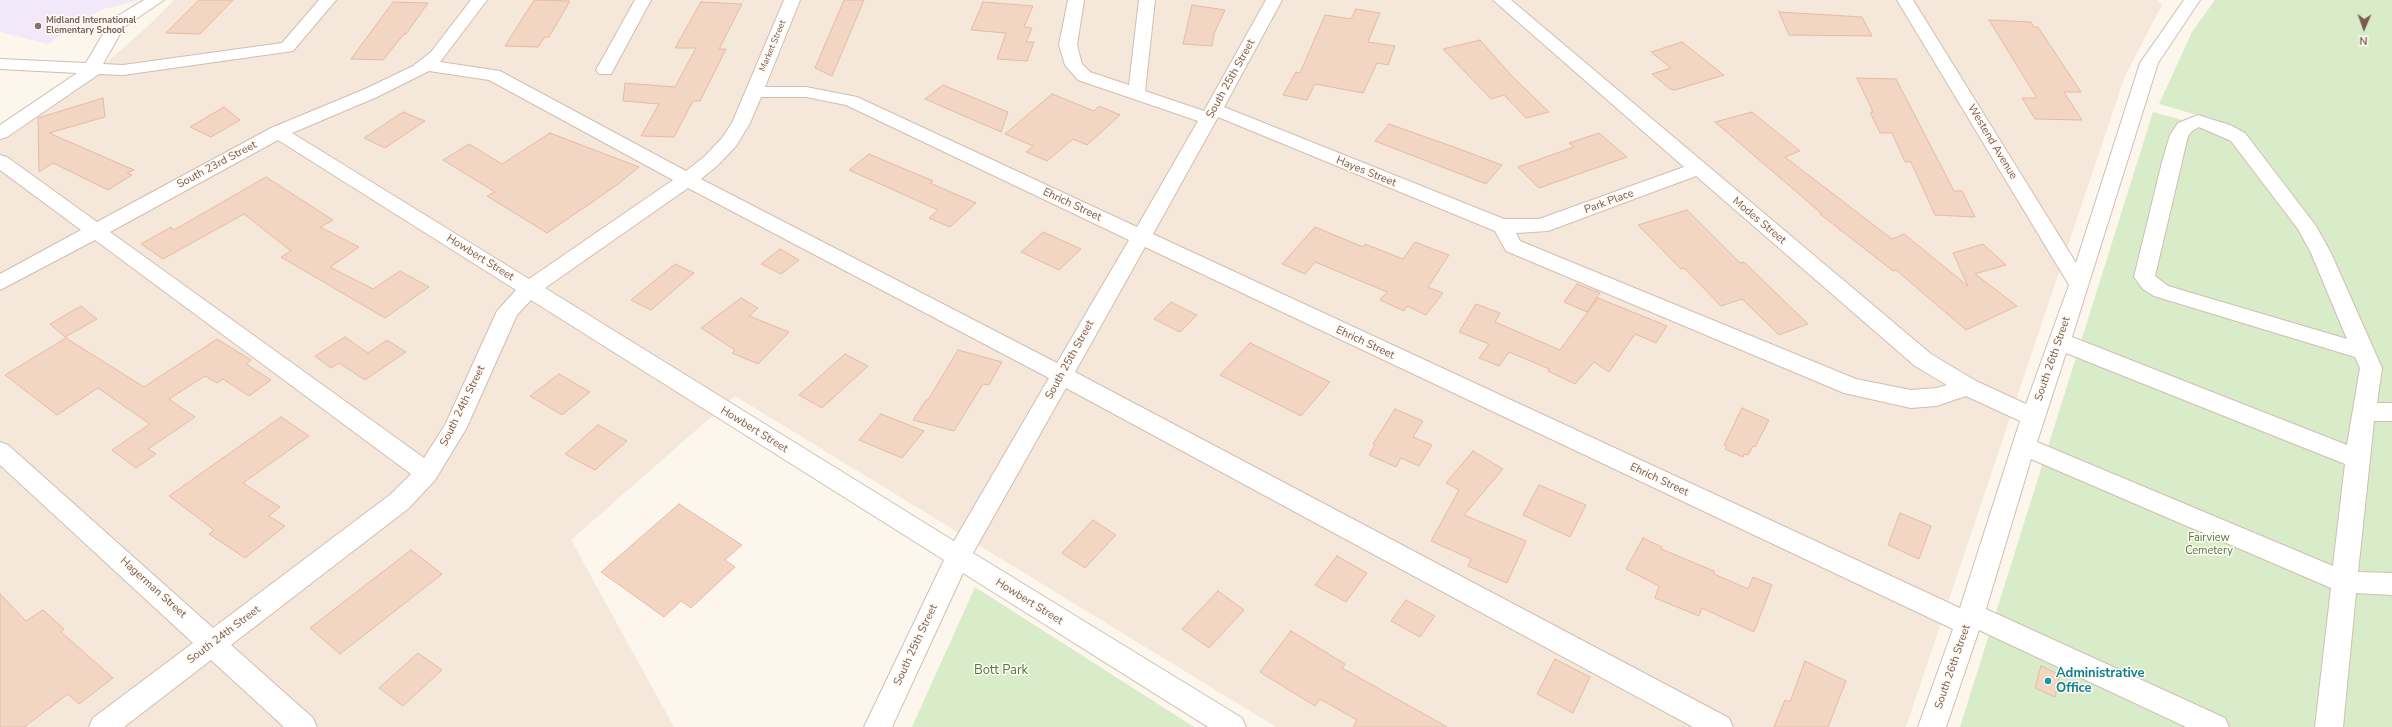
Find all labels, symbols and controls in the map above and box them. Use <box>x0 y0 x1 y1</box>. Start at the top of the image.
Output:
north arrow <box>2344 8 2384 48</box>
place label: Midland International Elementary School <box>46 16 136 37</box>
street label: Market Street <box>757 19 789 73</box>
marker: Midland International Elementary School <box>33 21 43 31</box>
text: N <box>2359 33 2368 48</box>
street label: South 25th Street <box>1204 37 1258 121</box>
street label: Westend Avenue <box>1964 102 2020 182</box>
street label: South 23rd Street <box>175 138 259 192</box>
street label: Hayes Street <box>1334 154 1398 190</box>
street label: Ehrich Street <box>1041 186 1103 224</box>
street label: Park Place <box>1582 187 1636 217</box>
street label: Modes Street <box>1730 195 1788 247</box>
street label: Howbert Street <box>444 232 516 284</box>
street label: South 26th Street <box>2032 315 2074 403</box>
street label: South 25th Street <box>1043 318 1097 402</box>
street label: Ehrich Street <box>1334 324 1396 362</box>
street label: South 24th Street <box>438 364 488 448</box>
street label: Howbert Street <box>718 404 790 456</box>
street label: Ehrich Street <box>1628 461 1690 499</box>
park label: Fairview Cemetery <box>2185 531 2233 557</box>
street label: Hagerman Street <box>117 555 189 621</box>
street label: Howbert Street <box>993 576 1065 628</box>
street label: South 25th Street <box>891 602 941 688</box>
street label: South 24th Street <box>185 603 263 667</box>
street label: South 26th Street <box>1932 623 1974 711</box>
park label: Bott Park <box>974 663 1028 679</box>
place label: Administrative Office <box>2056 666 2145 697</box>
marker: Administrative Office <box>2043 676 2053 686</box>

